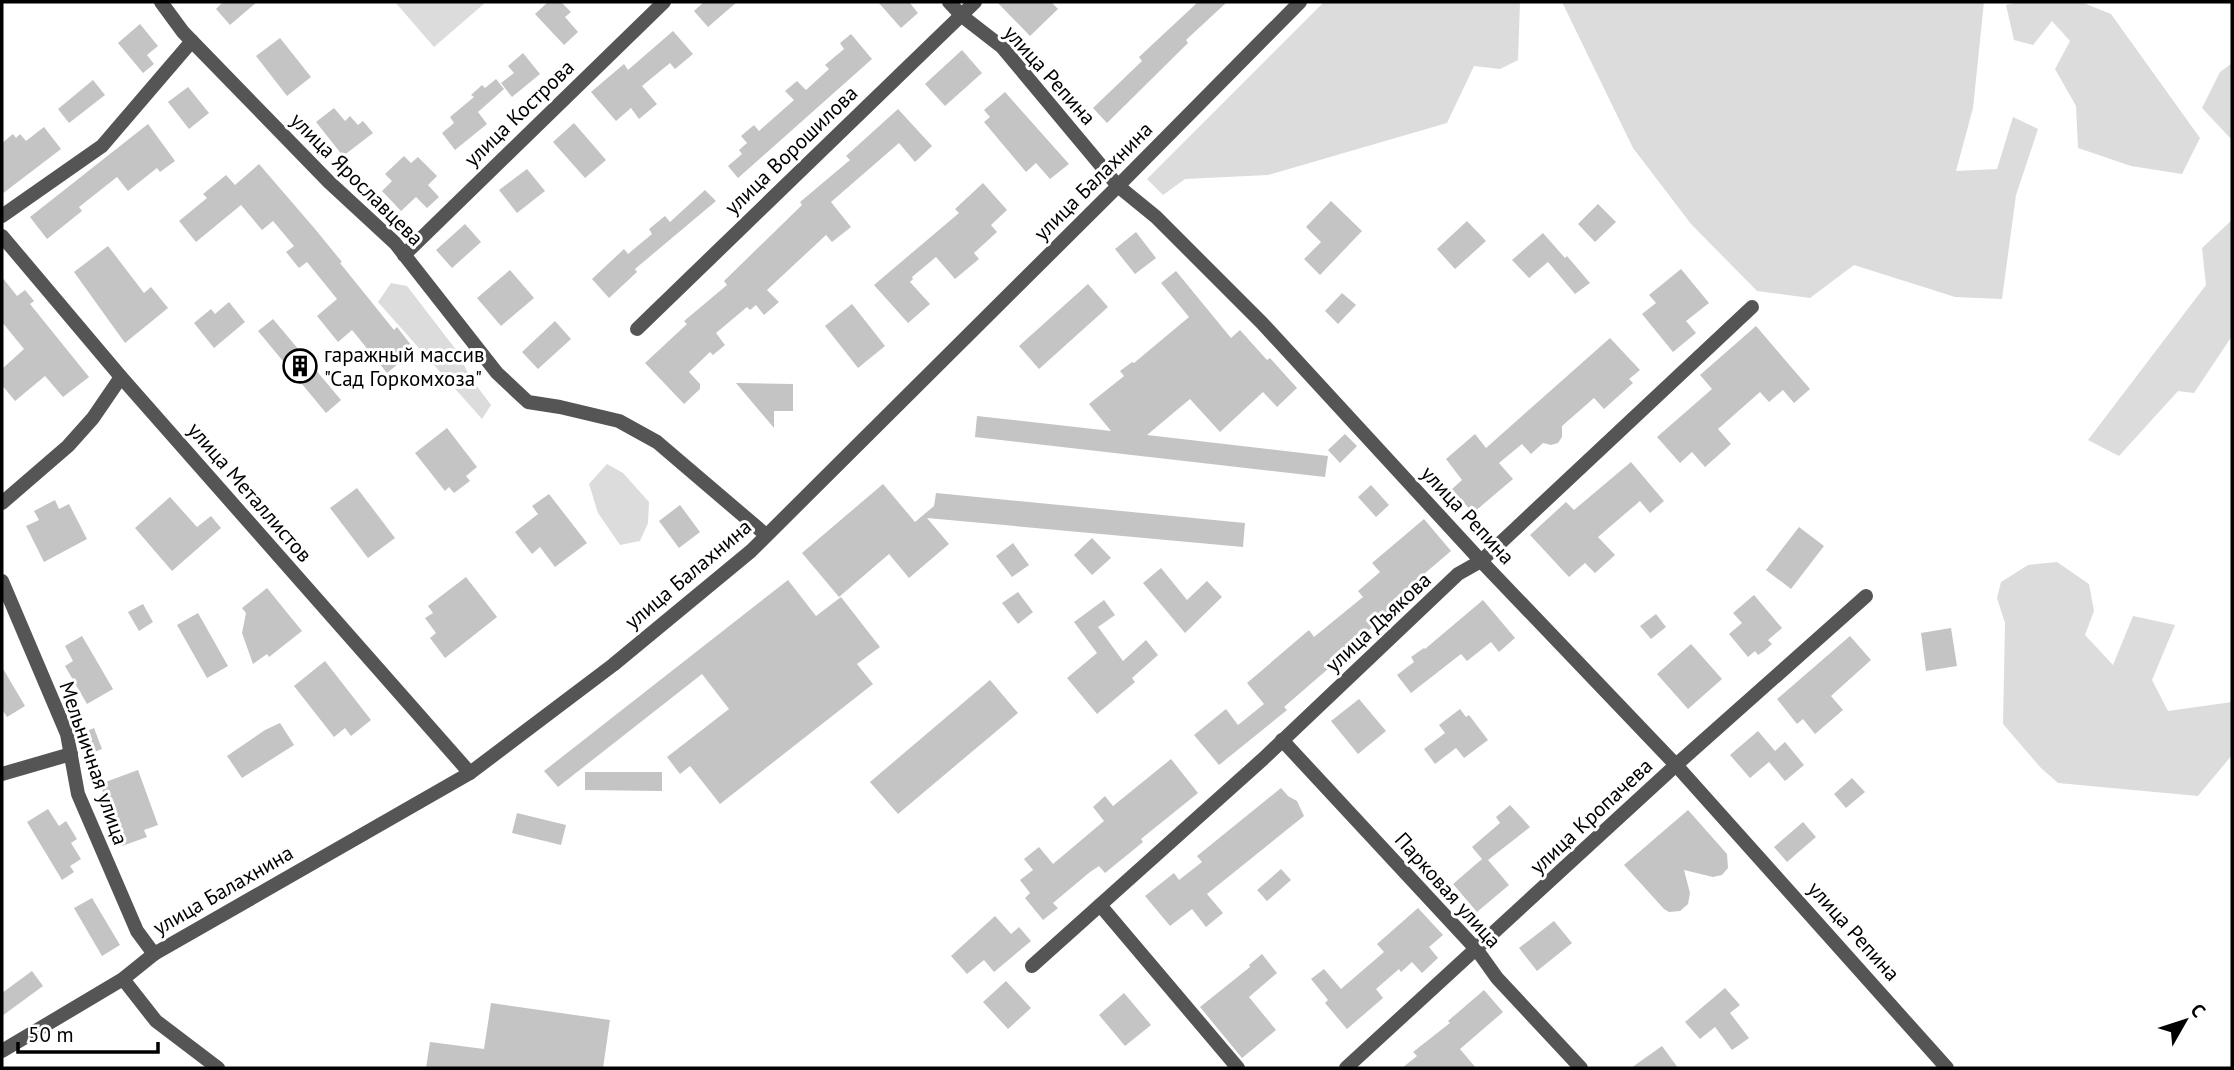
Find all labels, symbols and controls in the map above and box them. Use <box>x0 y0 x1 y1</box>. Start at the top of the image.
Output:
street label: улица Репина <box>998 19 1102 131</box>
street label: улица Кострова <box>458 54 580 172</box>
street label: улица Ворошилова <box>719 80 863 220</box>
street label: улица Ярославцева <box>285 107 429 251</box>
street label: улица Балахнина <box>1028 116 1158 246</box>
place label: гаражный массив "Сад Горкомхоза" <box>324 341 484 392</box>
building icon: гаражный массив "Сад Горкомхоза" <box>281 347 319 385</box>
street label: улица Металлистов <box>182 417 318 567</box>
street label: улица Репина <box>1415 460 1521 570</box>
street label: улица Балахнина <box>619 513 757 635</box>
street label: улица Дъякова <box>1320 566 1436 678</box>
street label: Мельничная улица <box>53 678 135 848</box>
street label: улица Кропачева <box>1524 752 1658 880</box>
street label: Парковая улица <box>1389 826 1507 954</box>
street label: улица Балахнина <box>148 839 298 941</box>
street label: улица Репина <box>1802 875 1906 987</box>
north arrow <box>2150 986 2220 1056</box>
text: С <box>2186 999 2211 1022</box>
scale bar <box>18 1010 158 1054</box>
text: 50 m <box>28 1021 74 1048</box>

